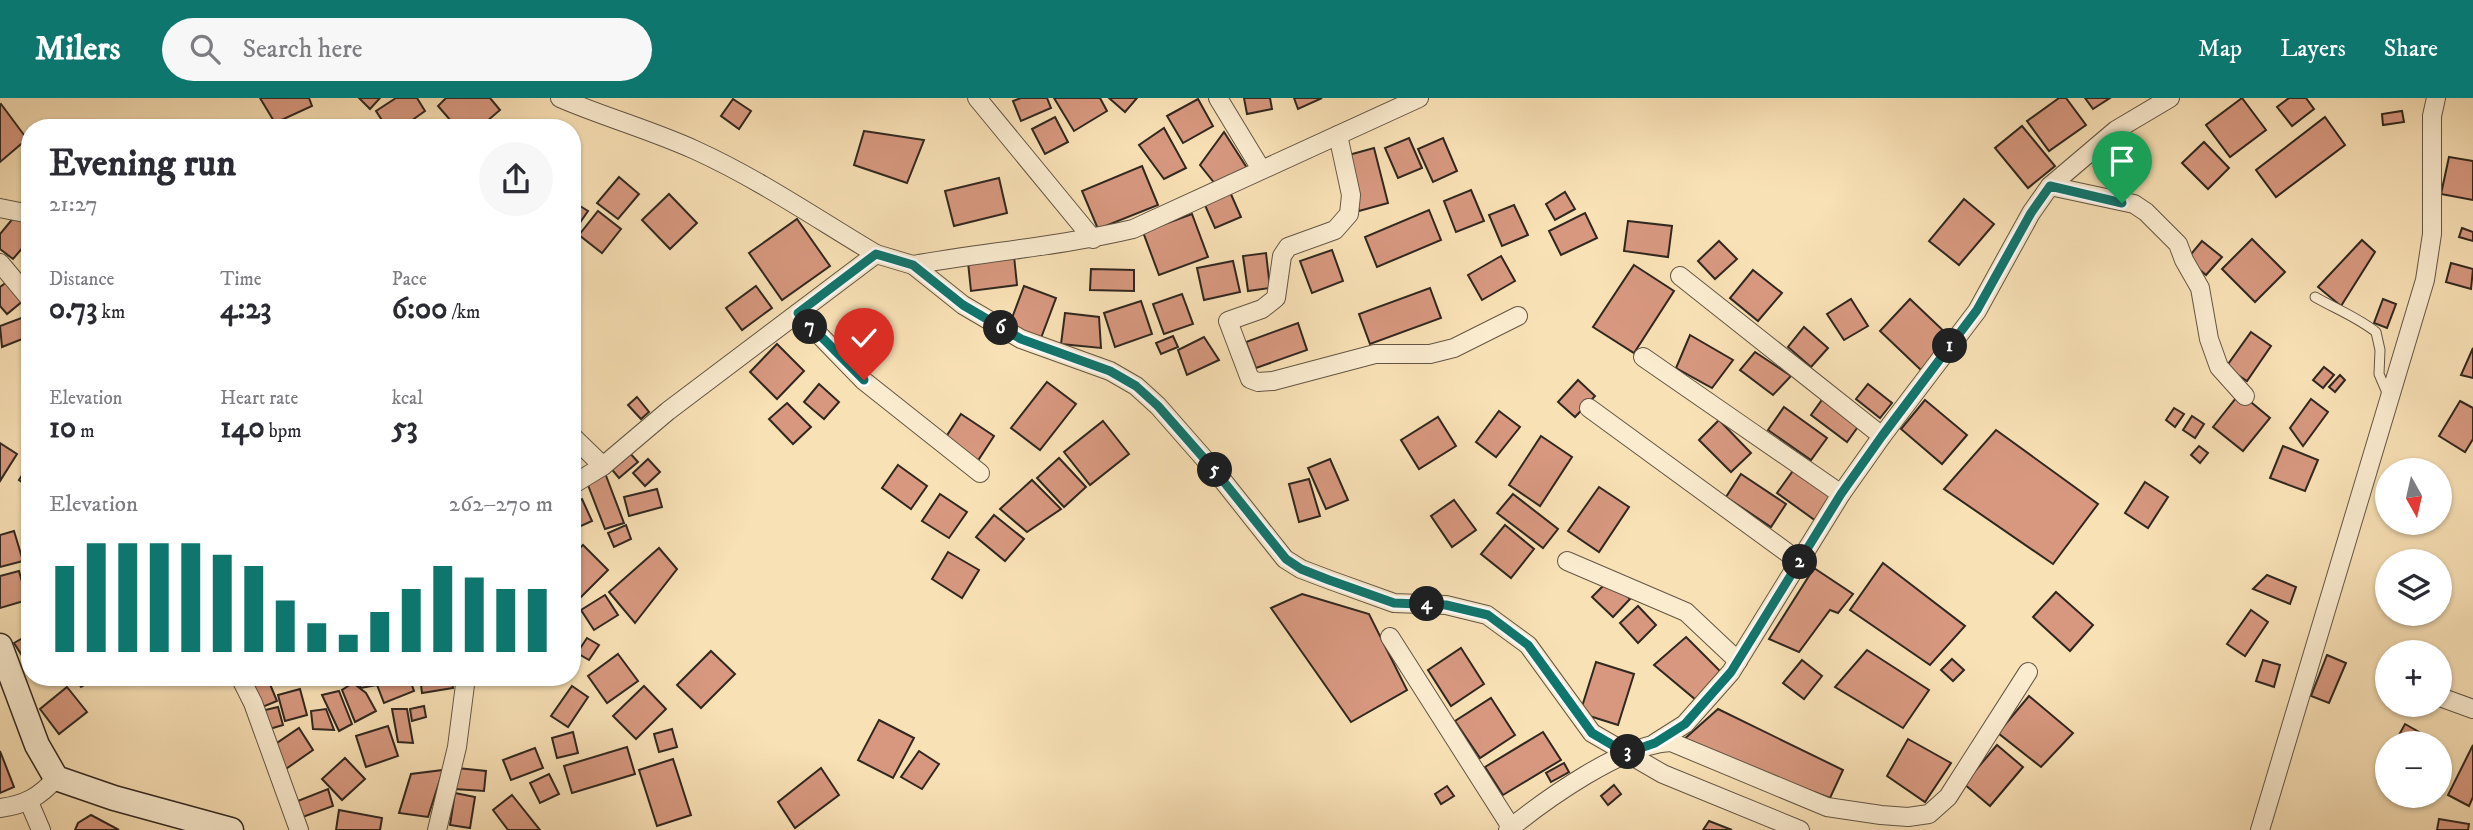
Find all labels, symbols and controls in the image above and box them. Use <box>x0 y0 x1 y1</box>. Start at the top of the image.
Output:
search box <box>162 18 652 81</box>
text: Milers <box>35 29 120 70</box>
icon: search <box>186 30 224 68</box>
text: Search here <box>242 33 363 66</box>
text: Map <box>2198 34 2242 64</box>
text: Layers <box>2280 34 2346 64</box>
text: Share <box>2384 34 2438 64</box>
pin <box>2092 131 2152 203</box>
text: Evening run <box>49 140 236 188</box>
button: share <box>479 142 553 216</box>
icon: arrive <box>2103 142 2141 180</box>
text: 21:27 <box>49 190 98 219</box>
text: Distance <box>49 268 114 291</box>
text: Time <box>220 268 262 291</box>
text: Pace <box>392 268 427 291</box>
text: 0.73 <box>49 291 97 328</box>
text: 4:23 <box>220 291 271 328</box>
text: 6:00 <box>392 291 447 328</box>
text: km <box>97 301 125 324</box>
text: /km <box>447 301 480 324</box>
pin <box>834 308 894 380</box>
pin: 7 <box>792 310 828 344</box>
pin: 6 <box>984 310 1018 345</box>
text: 7 <box>804 315 815 338</box>
text: 6 <box>996 316 1005 339</box>
icon: check <box>845 319 883 357</box>
pin: 1 <box>1932 328 1968 364</box>
text: 1 <box>1946 334 1953 357</box>
text: Elevation <box>49 387 123 410</box>
text: Heart rate <box>220 387 298 410</box>
text: kcal <box>392 387 423 410</box>
text: 10 <box>49 410 76 447</box>
text: 140 <box>220 410 265 447</box>
text: 53 <box>392 410 418 447</box>
text: m <box>76 420 94 443</box>
text: bpm <box>265 420 302 443</box>
pin: 5 <box>1198 452 1232 488</box>
text: 5 <box>1210 458 1219 481</box>
north arrow <box>2375 458 2452 536</box>
map controls <box>2375 458 2452 808</box>
text: Elevation <box>49 490 138 519</box>
text: 262–270 m <box>449 490 553 519</box>
pin: 2 <box>1783 545 1818 580</box>
button: layers <box>2375 549 2452 626</box>
text: 2 <box>1795 550 1804 573</box>
pin: 4 <box>1410 587 1444 622</box>
text: 4 <box>1421 592 1432 615</box>
button: + <box>2375 640 2452 717</box>
button: − <box>2375 731 2452 808</box>
pin: 3 <box>1610 734 1646 770</box>
text: 3 <box>1624 740 1631 763</box>

